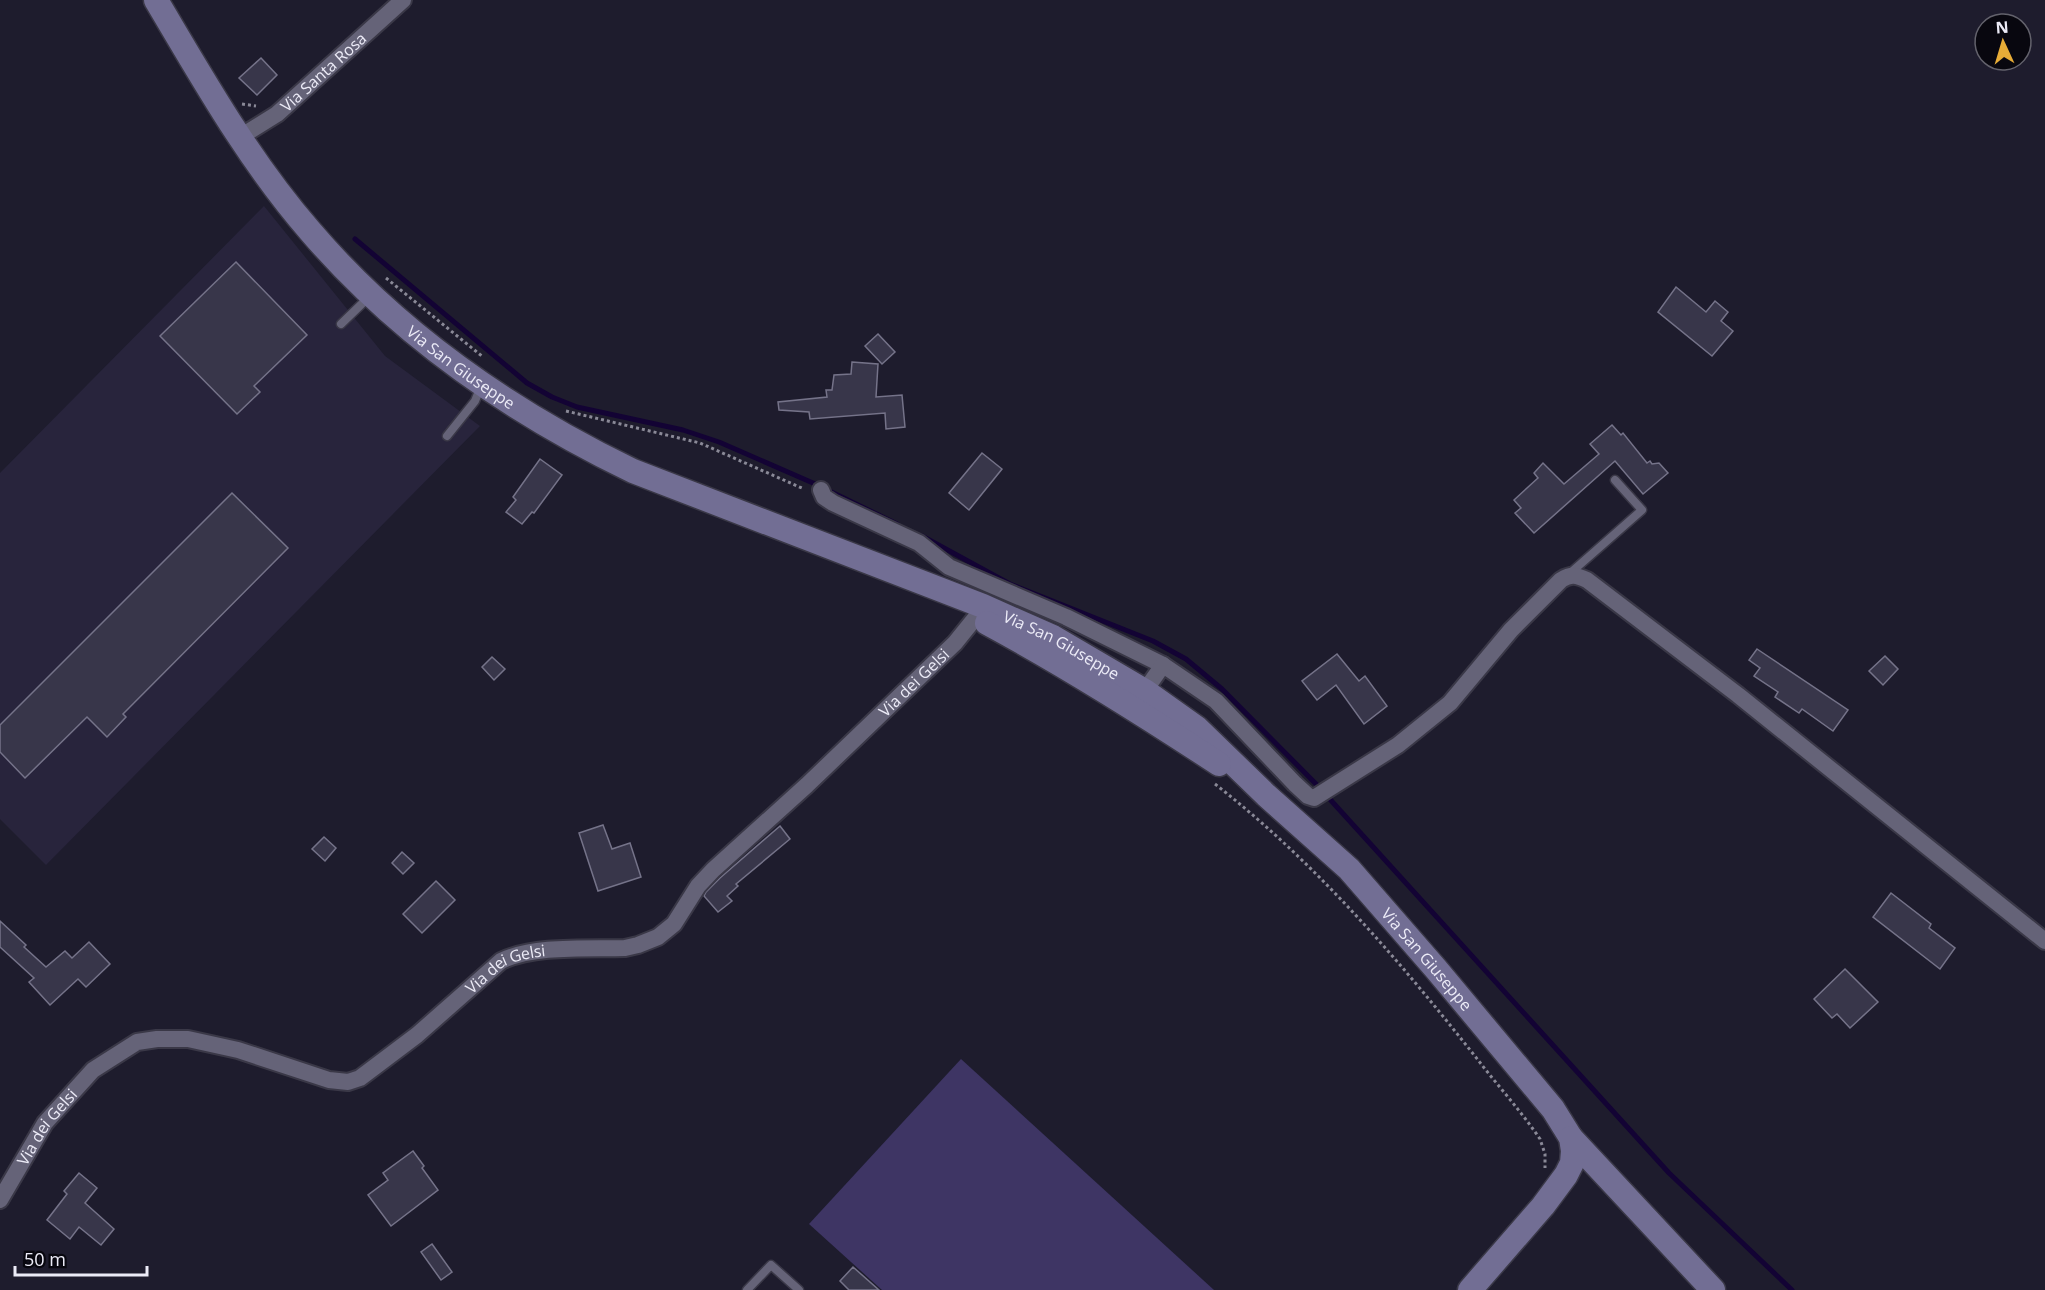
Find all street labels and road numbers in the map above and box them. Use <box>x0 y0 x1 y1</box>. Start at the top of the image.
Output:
street label: Via Santa Rosa <box>276 27 371 117</box>
street label: Via San Giuseppe <box>402 320 519 414</box>
street label: Via San Giuseppe <box>1000 605 1124 685</box>
street label: Via dei Gelsi <box>874 643 954 722</box>
street label: Via San Giuseppe <box>1377 903 1477 1015</box>
street label: Via dei Gelsi <box>461 939 546 998</box>
street label: Via dei Gelsi <box>12 1084 82 1169</box>

